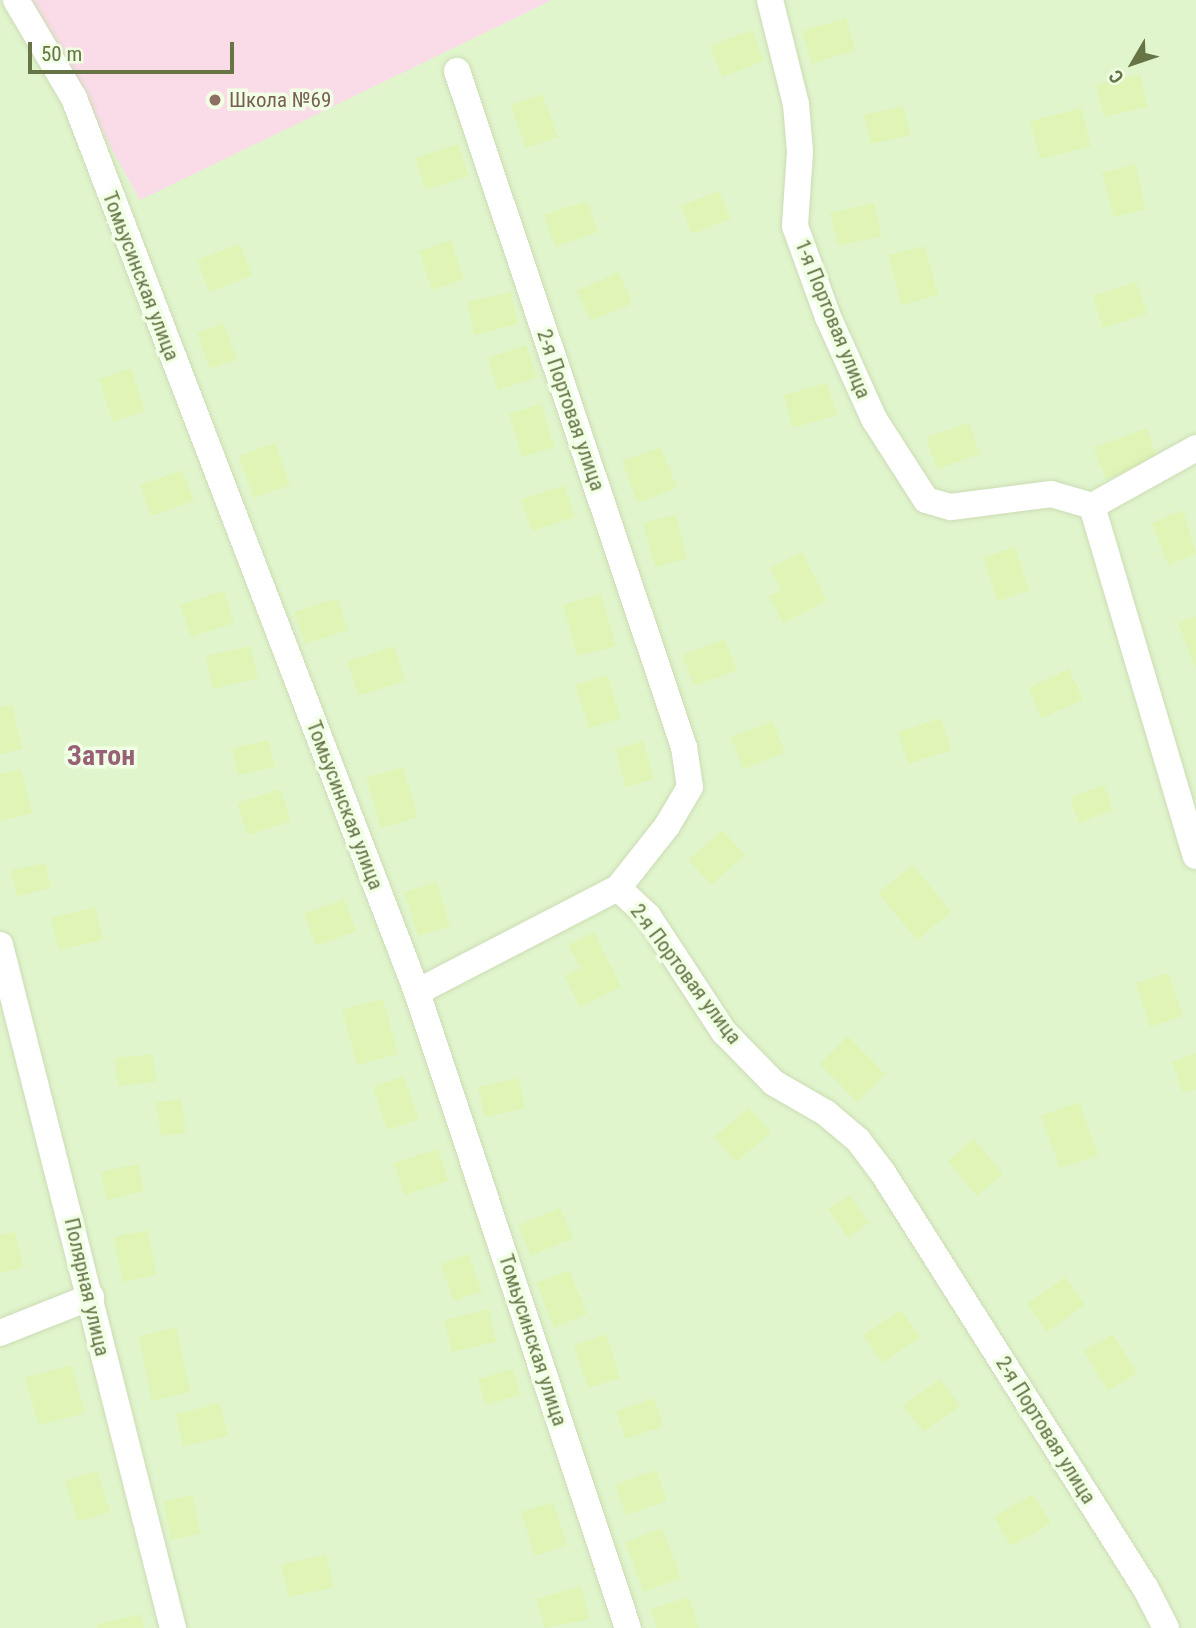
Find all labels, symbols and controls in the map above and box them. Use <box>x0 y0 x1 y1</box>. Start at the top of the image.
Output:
scale bar <box>32 28 238 72</box>
north arrow <box>1098 28 1168 98</box>
text: 50 m <box>41 42 82 66</box>
text: С <box>1104 65 1129 88</box>
place label: Школа №69 <box>229 87 331 113</box>
marker: Школа №69 <box>207 92 223 108</box>
street label: Томьусинская улица <box>97 188 185 364</box>
street label: 1-я Портовая улица <box>790 236 876 402</box>
street label: 2-я Портовая улица <box>532 326 610 494</box>
street label: Томьусинская улица <box>301 717 389 893</box>
district label: Затон <box>67 739 135 773</box>
street label: 2-я Портовая улица <box>625 899 747 1049</box>
street label: Полярная улица <box>59 1215 115 1359</box>
street label: Томьусинская улица <box>493 1251 573 1429</box>
street label: 2-я Портовая улица <box>991 1352 1101 1508</box>

